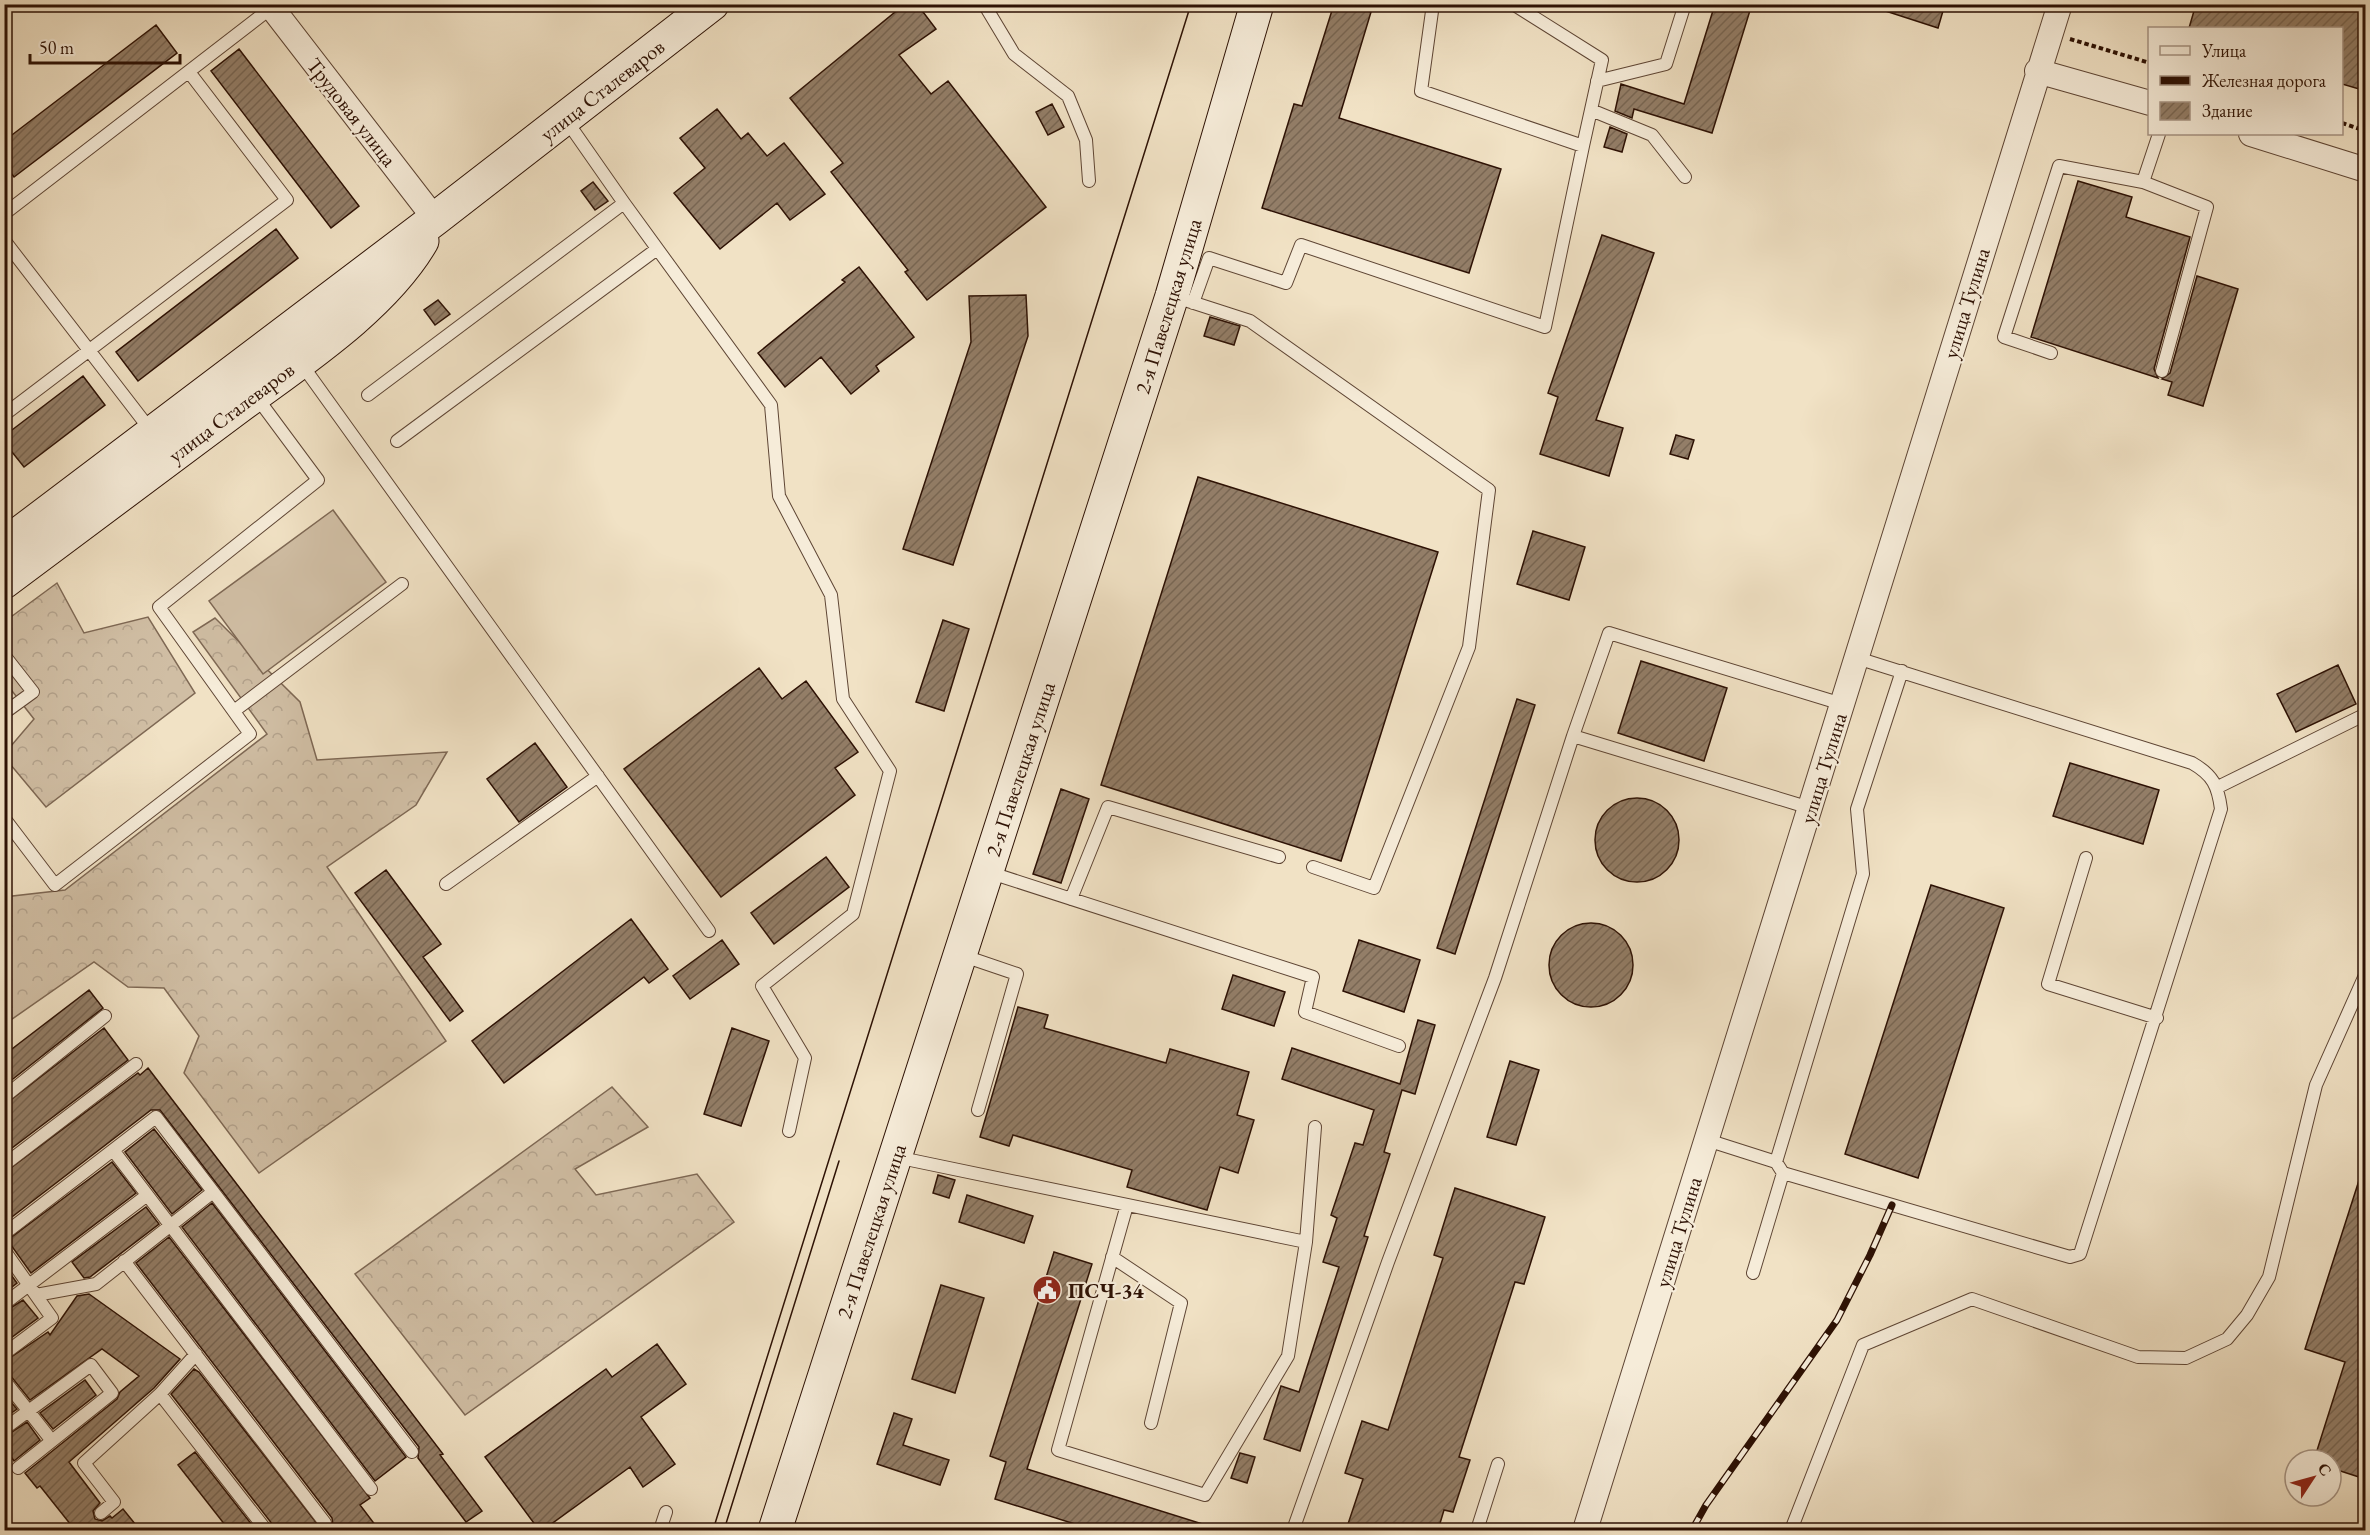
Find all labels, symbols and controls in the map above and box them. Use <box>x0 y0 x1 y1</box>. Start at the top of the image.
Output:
scale bar <box>30 27 180 65</box>
legend <box>2148 27 2343 135</box>
street label: улица Сталеваров <box>534 33 670 147</box>
text: 50 m <box>39 36 74 59</box>
text: Улица <box>2201 39 2247 62</box>
street label: Трудовая улица <box>301 52 403 172</box>
text: Железная дорога <box>2201 69 2327 92</box>
text: Здание <box>2202 99 2252 122</box>
street label: 2-я Павелецкая улица <box>1128 214 1208 397</box>
street label: улица Тулина <box>1936 244 1996 362</box>
street label: улица Сталеваров <box>163 356 299 468</box>
street label: 2-я Павелецкая улица <box>979 678 1061 860</box>
street label: улица Тулина <box>1793 709 1853 827</box>
street label: 2-я Павелецкая улица <box>830 1140 912 1322</box>
street label: улица Тулина <box>1648 1173 1708 1291</box>
public building icon: ПСЧ-34 <box>1031 1274 1063 1306</box>
place label: ПСЧ-34 <box>1068 1277 1145 1304</box>
north arrow <box>2283 1448 2343 1508</box>
text: С <box>2313 1459 2337 1480</box>

